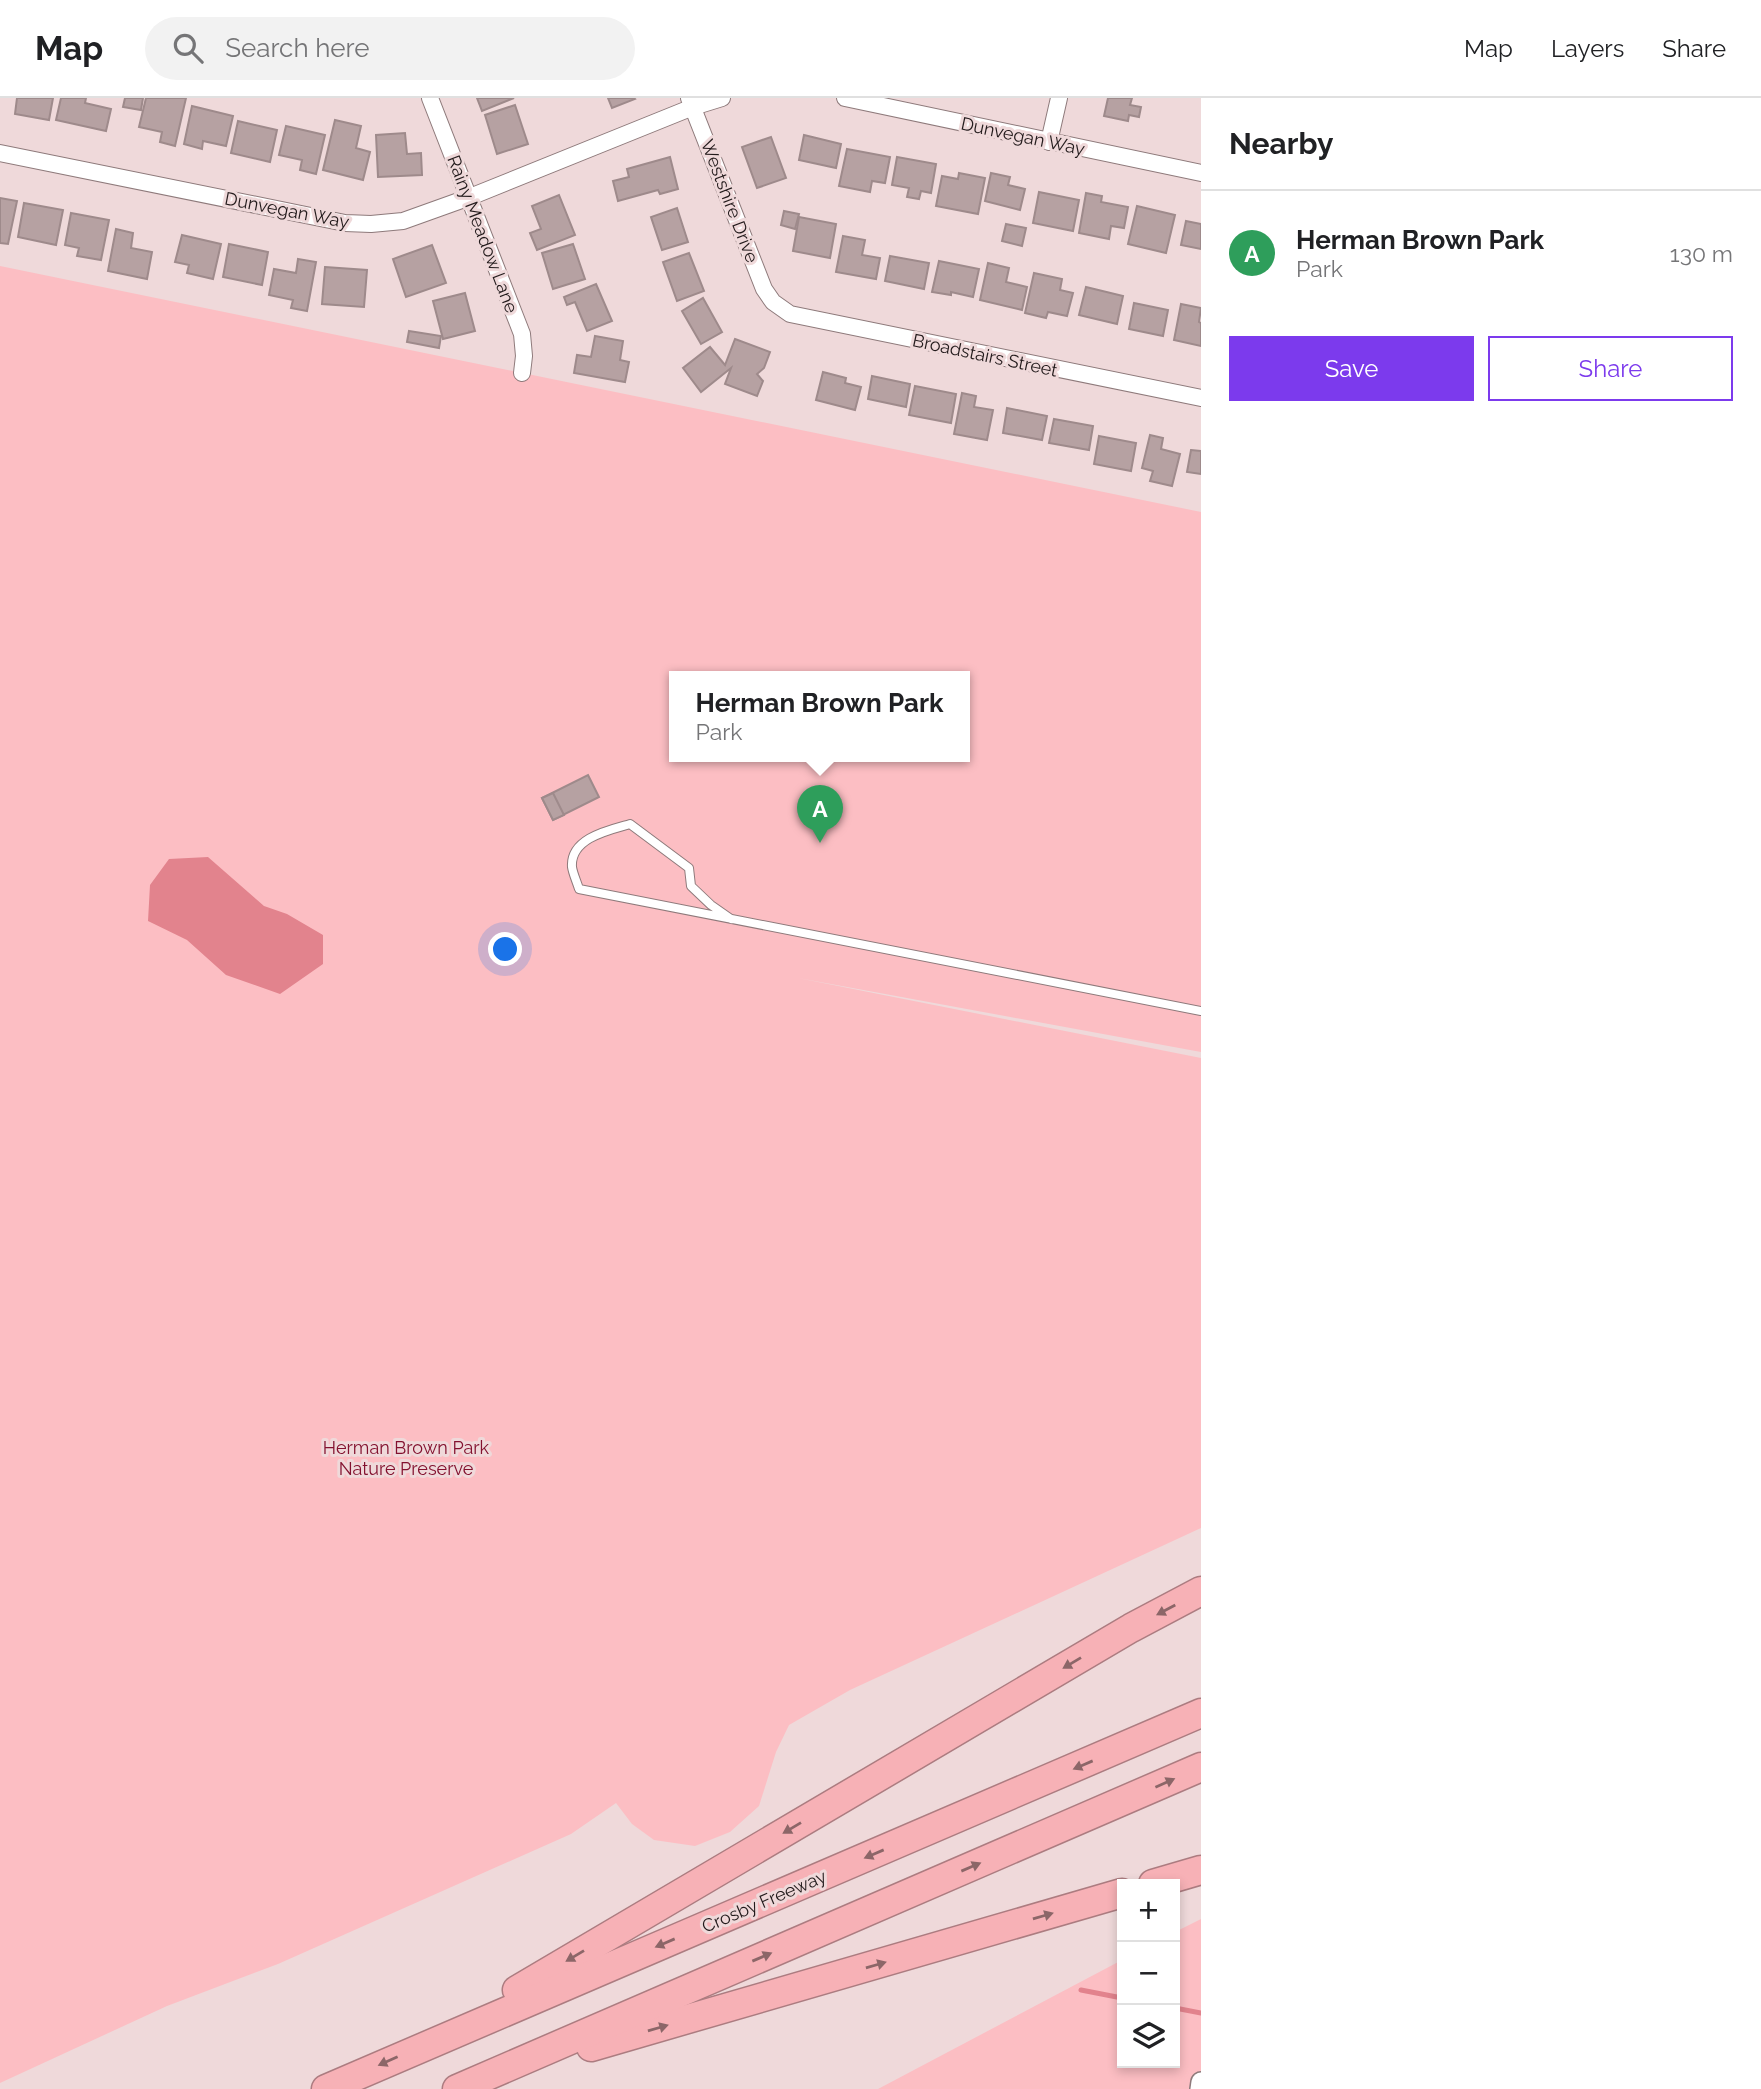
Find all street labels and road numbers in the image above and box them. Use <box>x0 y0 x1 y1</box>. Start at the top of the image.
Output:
street label: Dunvegan Way <box>959 113 1087 159</box>
street label: Westshire Drive <box>697 136 763 266</box>
street label: Rainy Meadow Lane <box>443 152 523 316</box>
street label: Dunvegan Way <box>223 188 351 232</box>
street label: Broadstairs Street <box>911 329 1059 381</box>
street label: Crosby Freeway <box>699 1865 829 1937</box>

